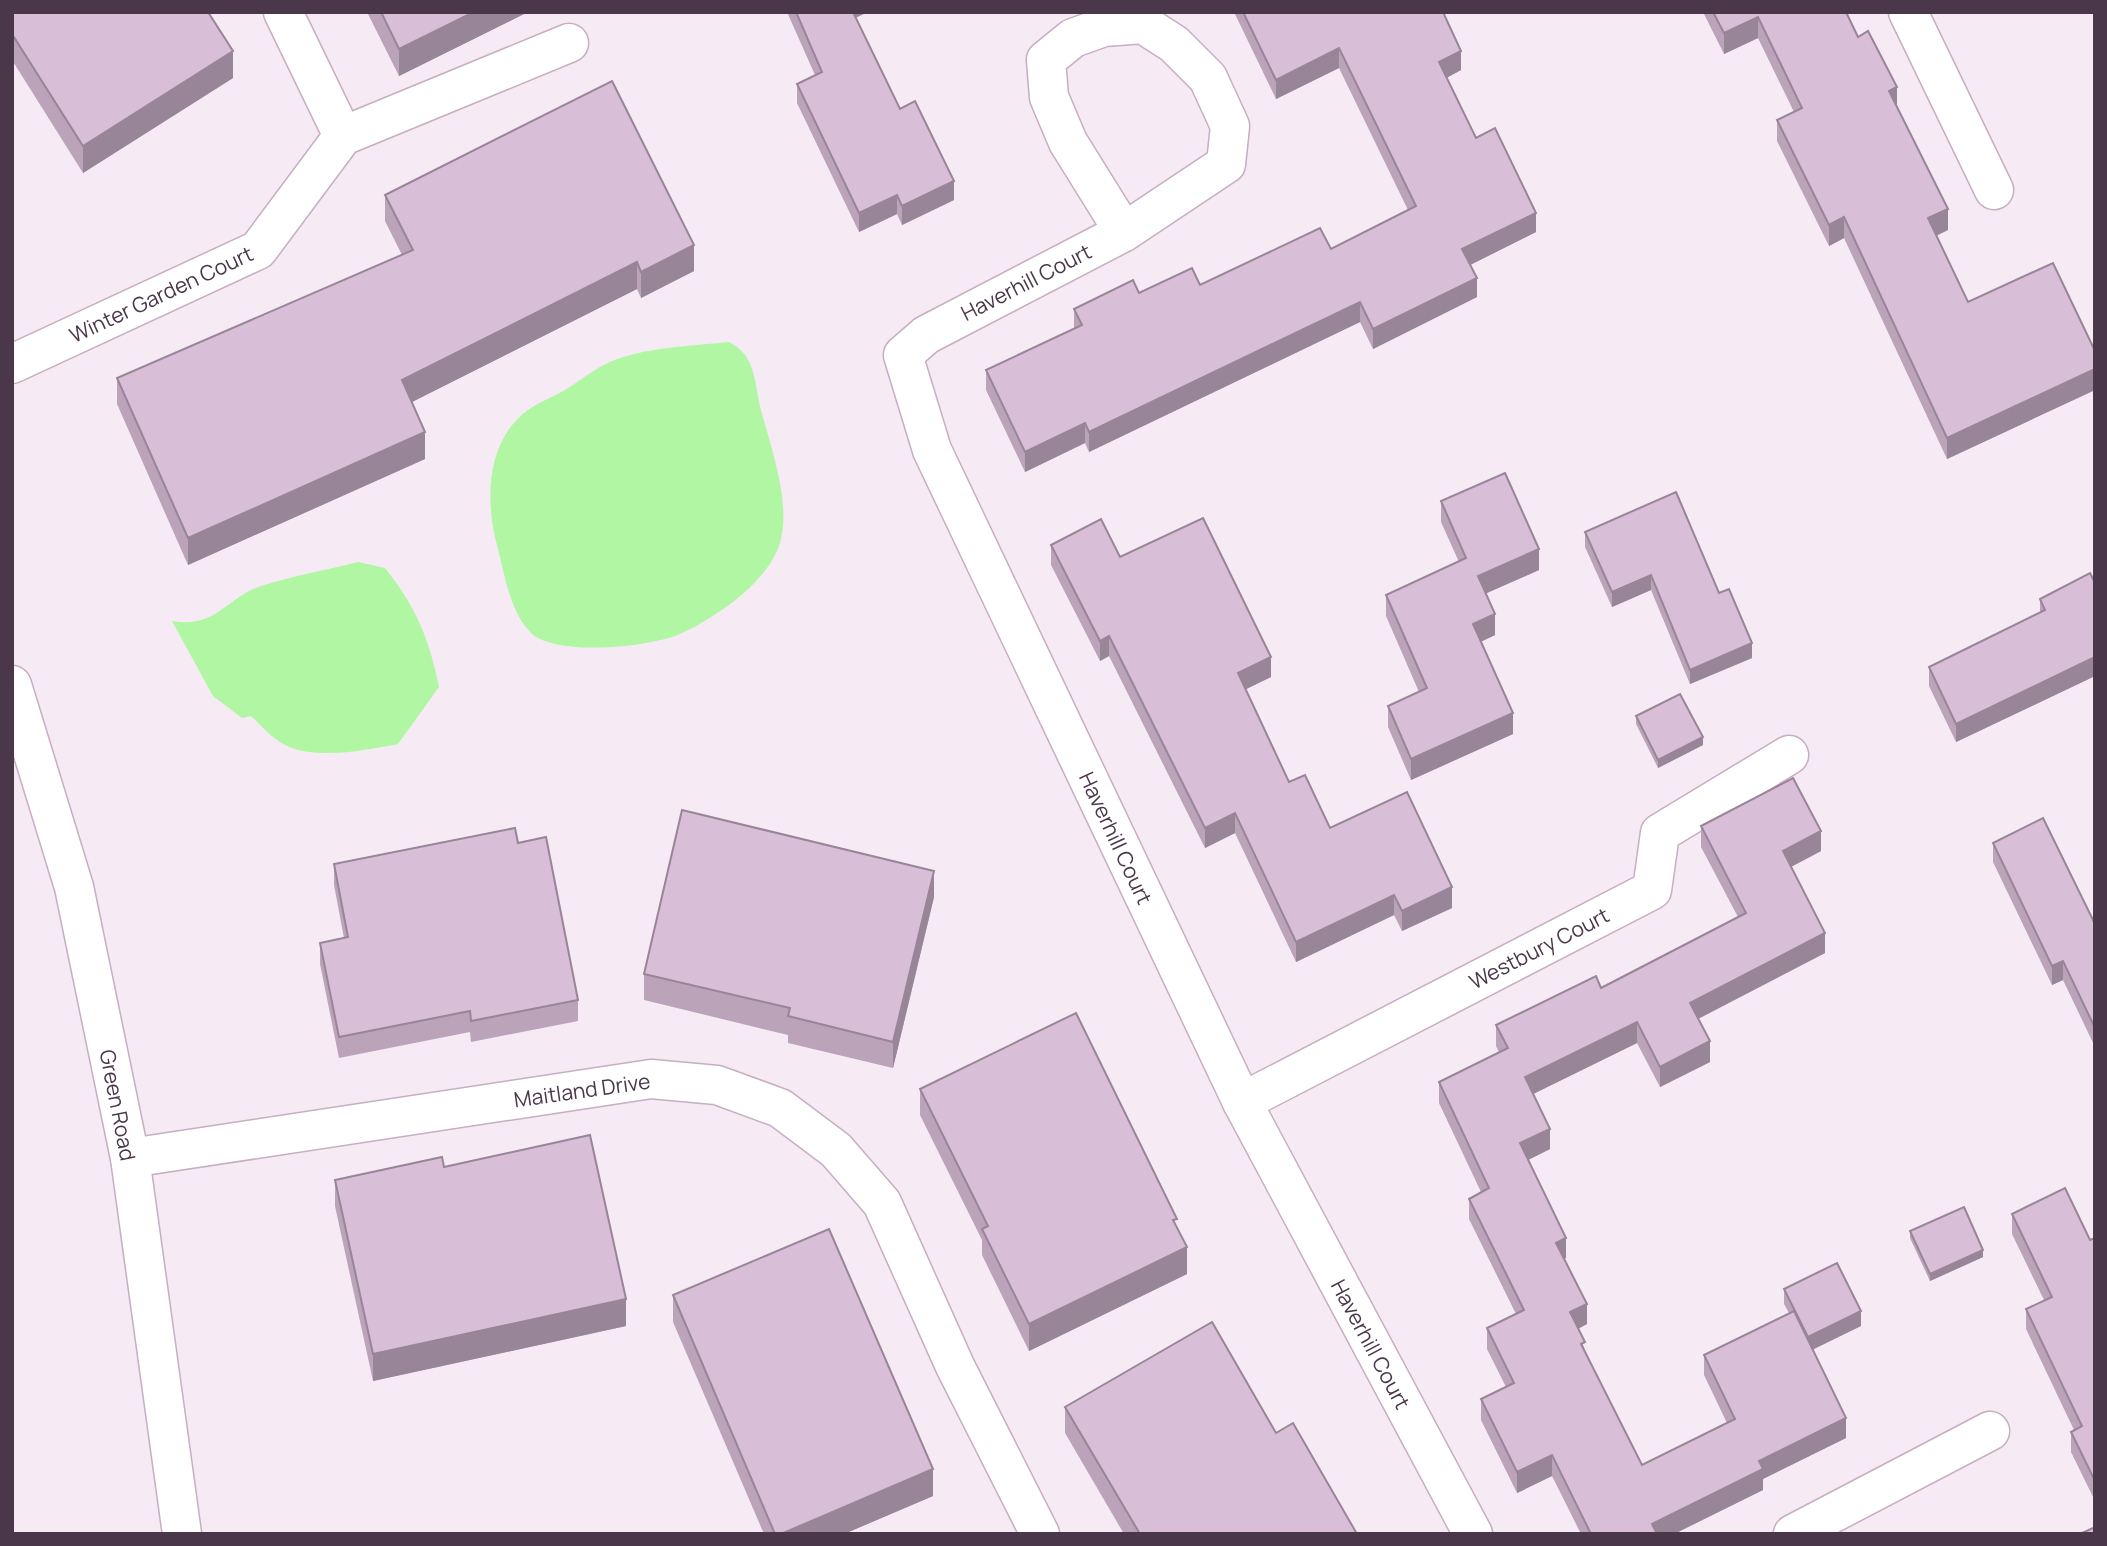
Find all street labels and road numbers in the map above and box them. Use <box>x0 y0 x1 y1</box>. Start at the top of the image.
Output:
street label: Haverhill Court <box>956 237 1096 327</box>
street label: Winter Garden Court <box>65 239 257 349</box>
street label: Haverhill Court <box>1073 767 1159 909</box>
street label: Westbury Court <box>1464 901 1614 995</box>
street label: Green Road <box>93 1047 143 1163</box>
street label: Maitland Drive <box>512 1067 652 1113</box>
street label: Haverhill Court <box>1325 1274 1417 1414</box>

